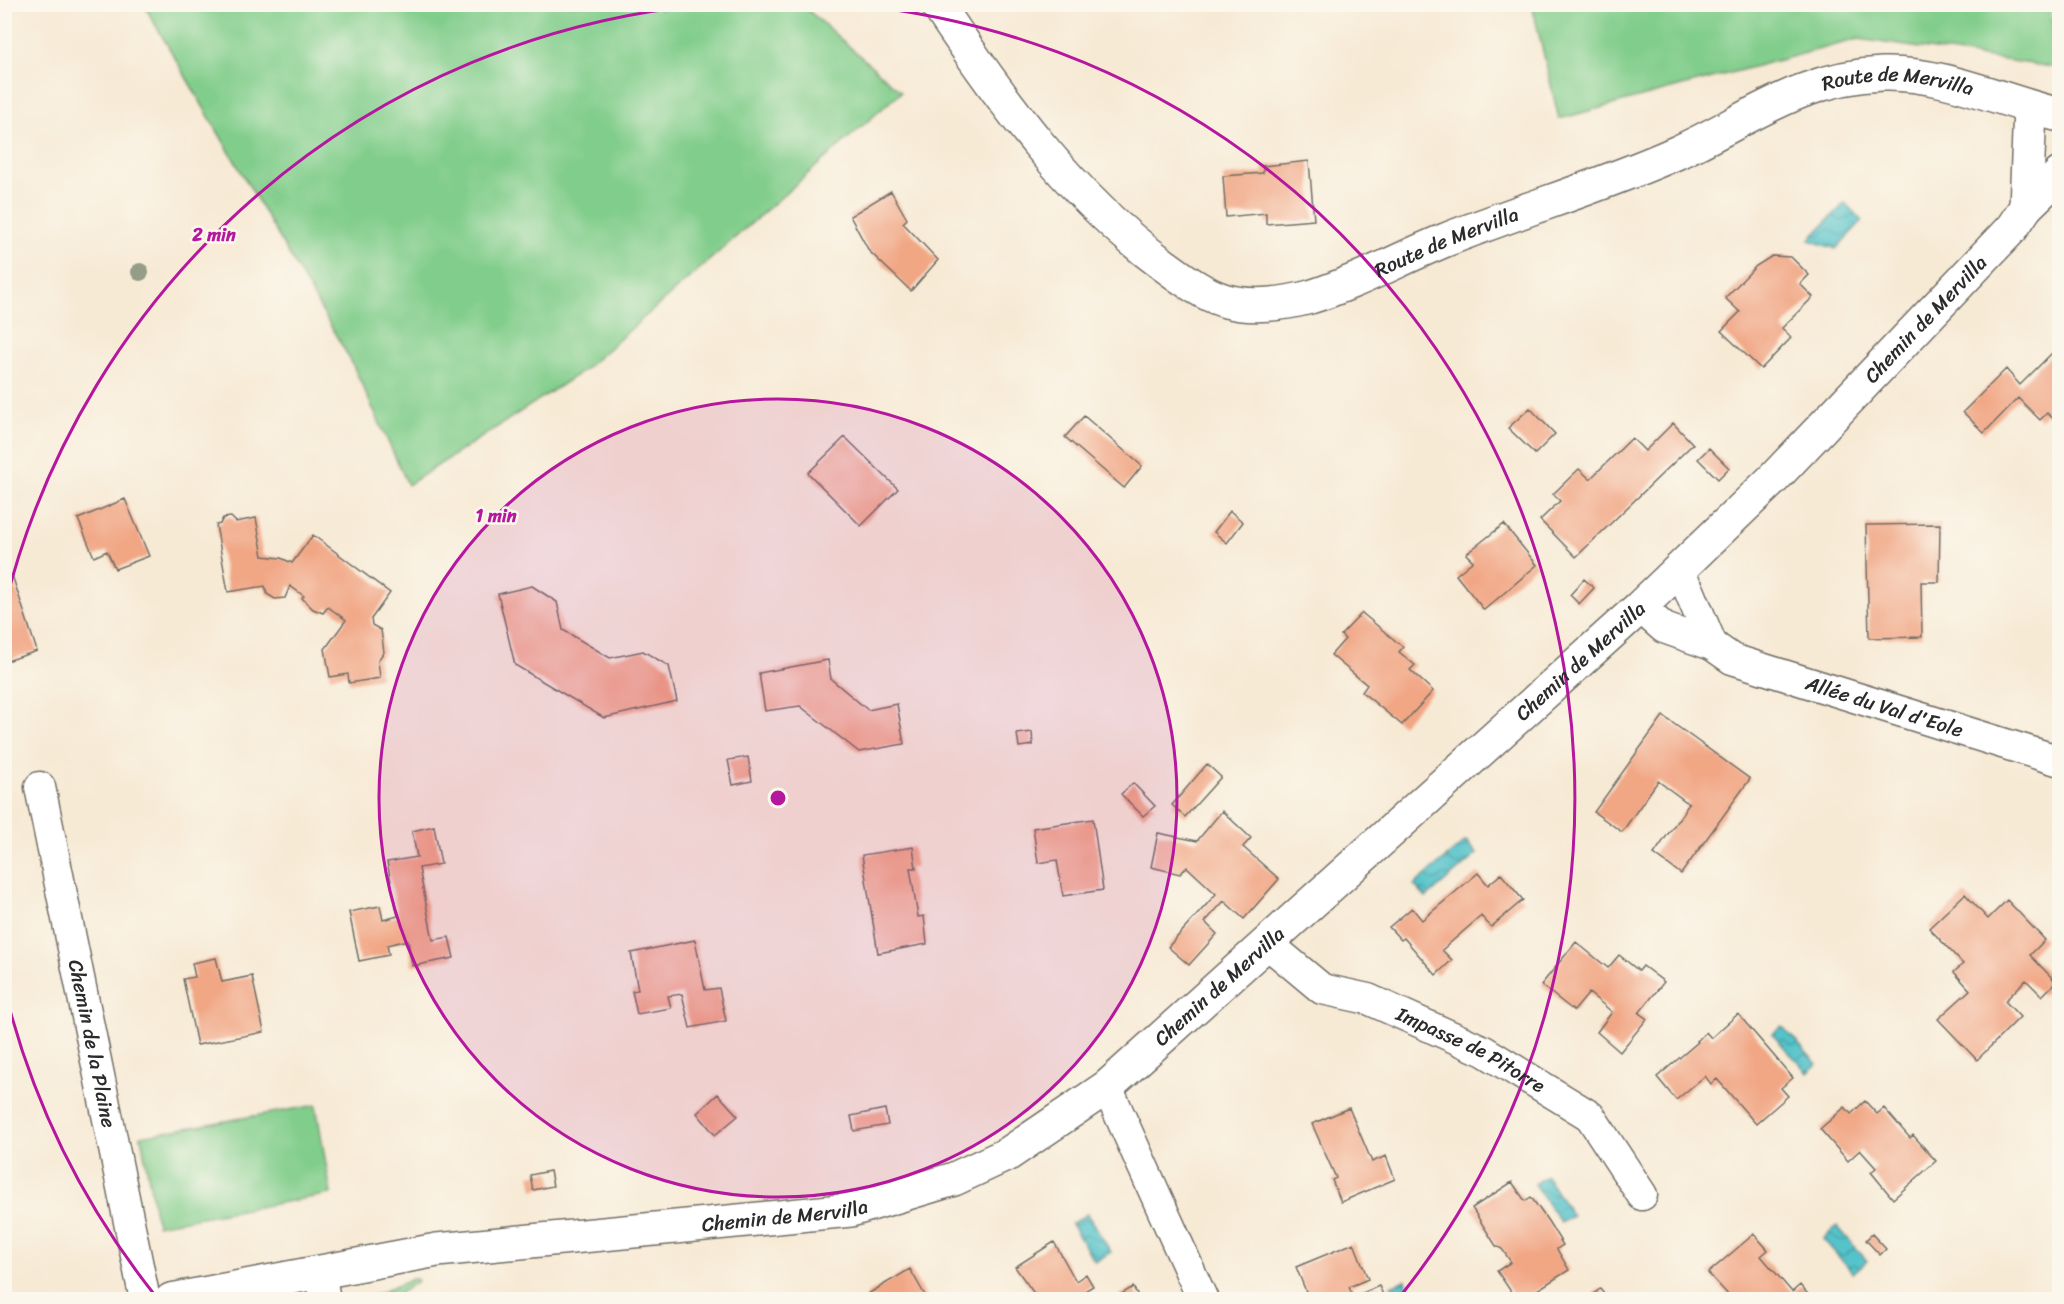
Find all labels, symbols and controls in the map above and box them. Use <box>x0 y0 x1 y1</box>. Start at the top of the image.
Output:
street label: Route de Mervilla <box>1818 57 1978 106</box>
street label: Route de Mervilla <box>1368 197 1524 288</box>
text: 2 min <box>191 219 236 251</box>
street label: Chemin de Mervilla <box>1856 247 1996 392</box>
text: 1 min <box>476 500 517 532</box>
street label: Chemin de Mervilla <box>1507 592 1654 730</box>
street label: Allée du Val d'Eole <box>1800 666 1968 748</box>
centre of rings <box>768 788 788 808</box>
street label: Chemin de Mervilla <box>1146 918 1293 1055</box>
street label: Chemin de la Plaine <box>58 956 126 1131</box>
street label: Impasse de Pitorre <box>1389 996 1553 1103</box>
street label: Chemin de Mervilla <box>700 1189 872 1242</box>

